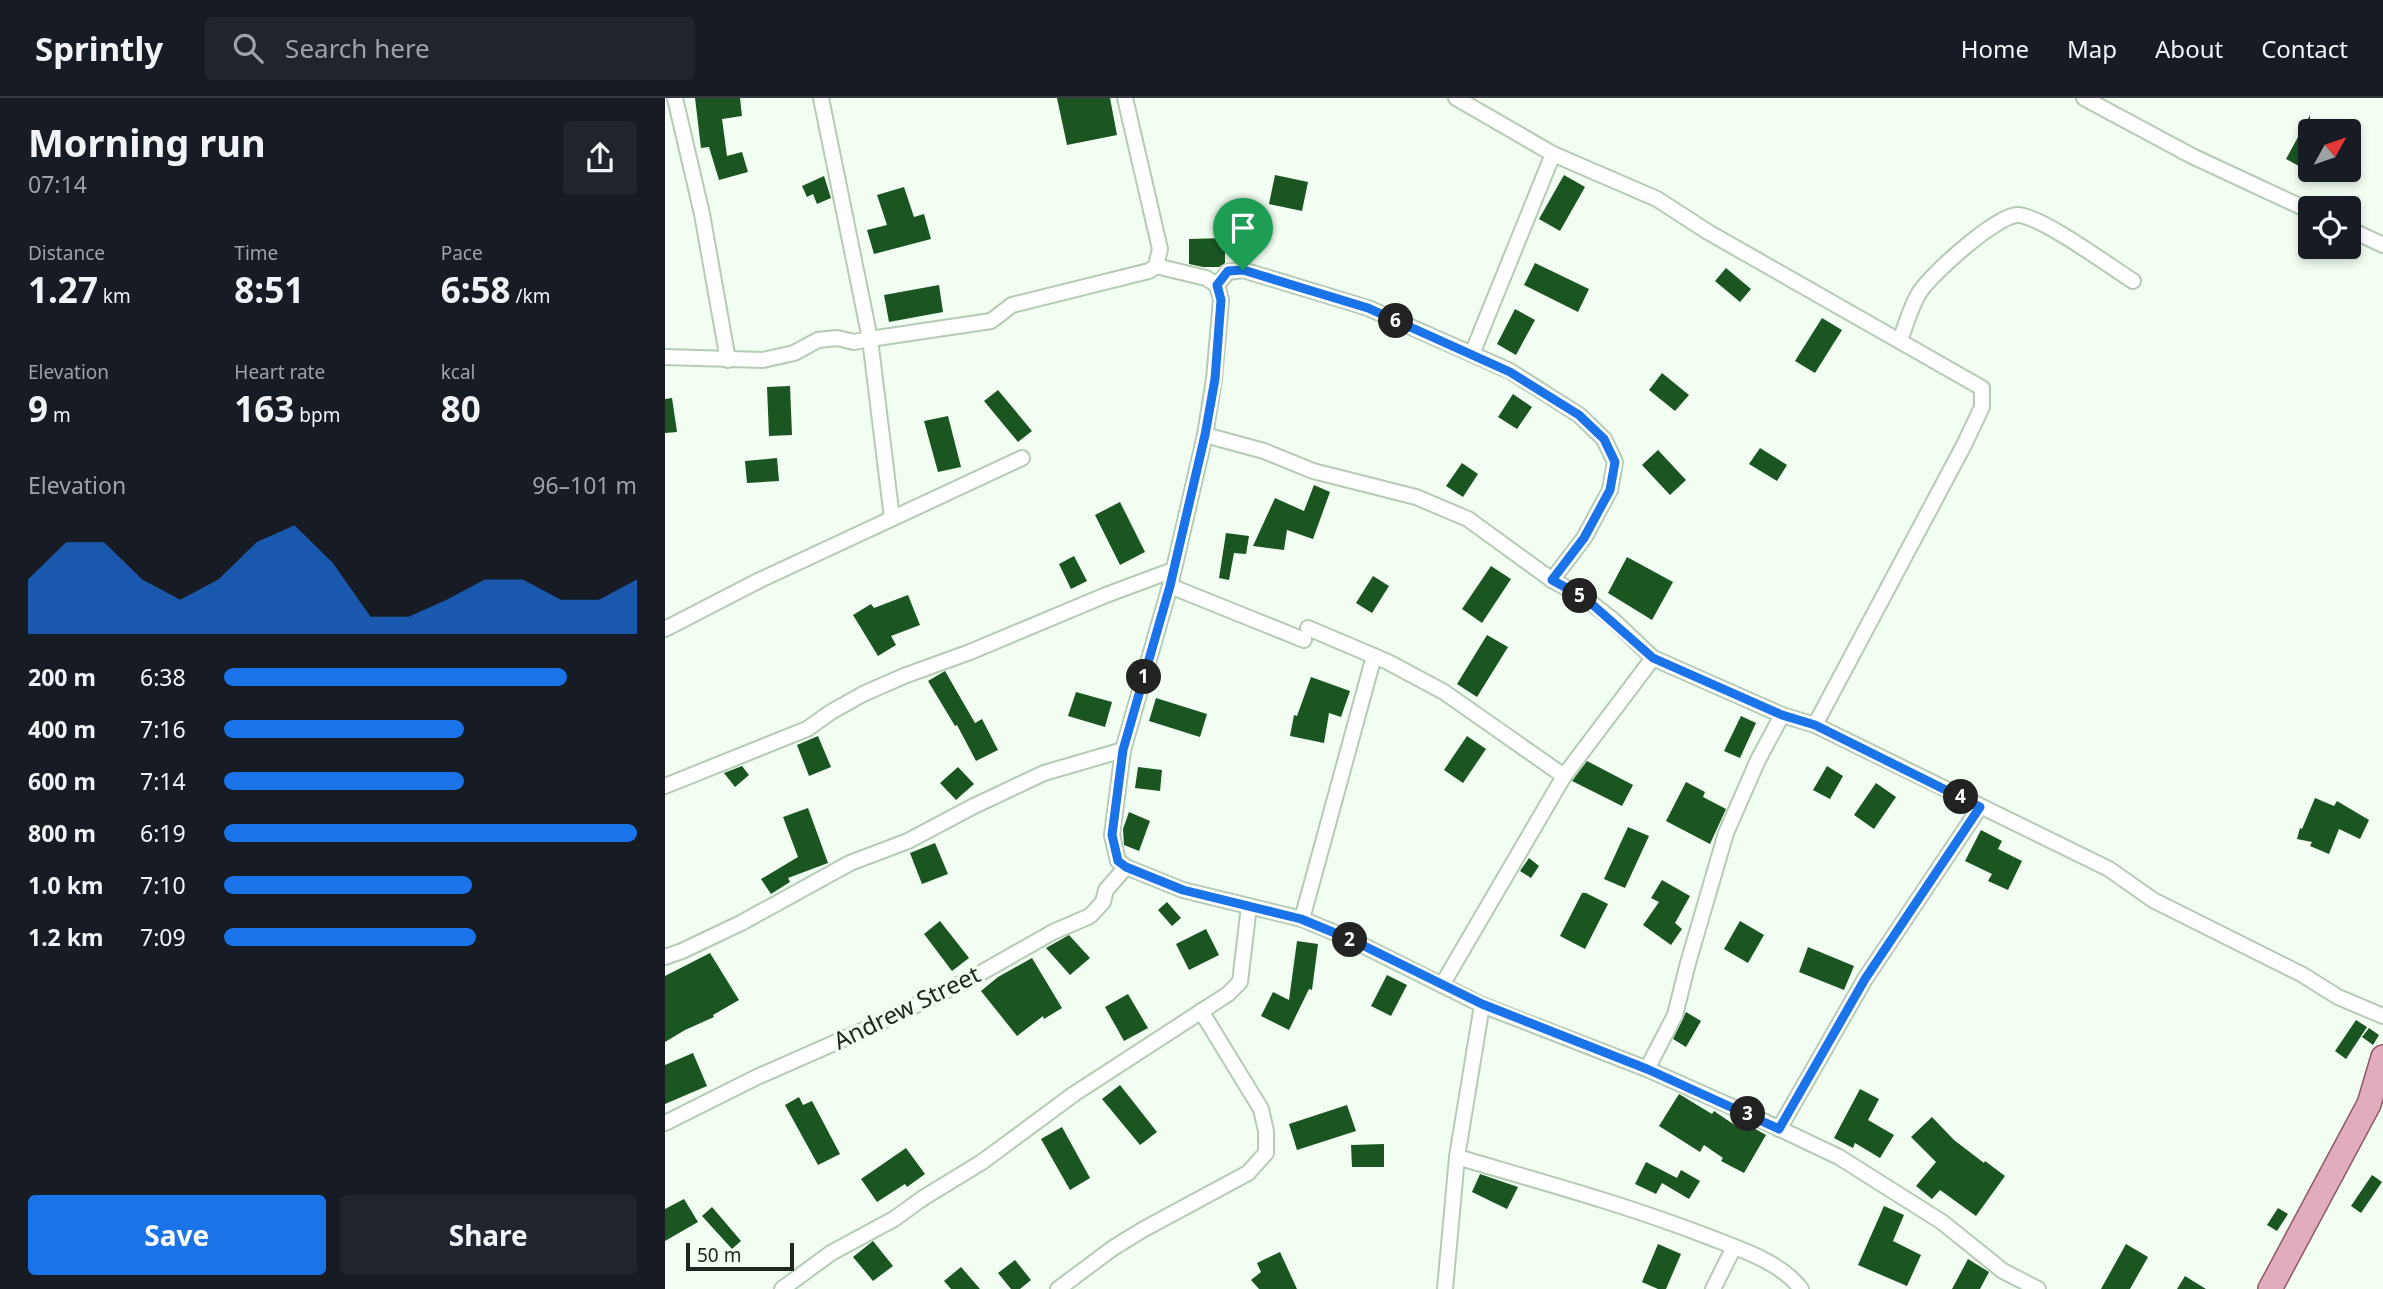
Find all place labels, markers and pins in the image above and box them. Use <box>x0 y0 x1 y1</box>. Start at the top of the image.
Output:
pin <box>1213 198 1273 270</box>
pin: 6 <box>1379 304 1413 339</box>
pin: 5 <box>1563 578 1597 614</box>
pin: 1 <box>1127 660 1161 694</box>
pin: 4 <box>1943 780 1979 814</box>
pin: 2 <box>1333 922 1367 958</box>
pin: 3 <box>1731 1096 1765 1132</box>

